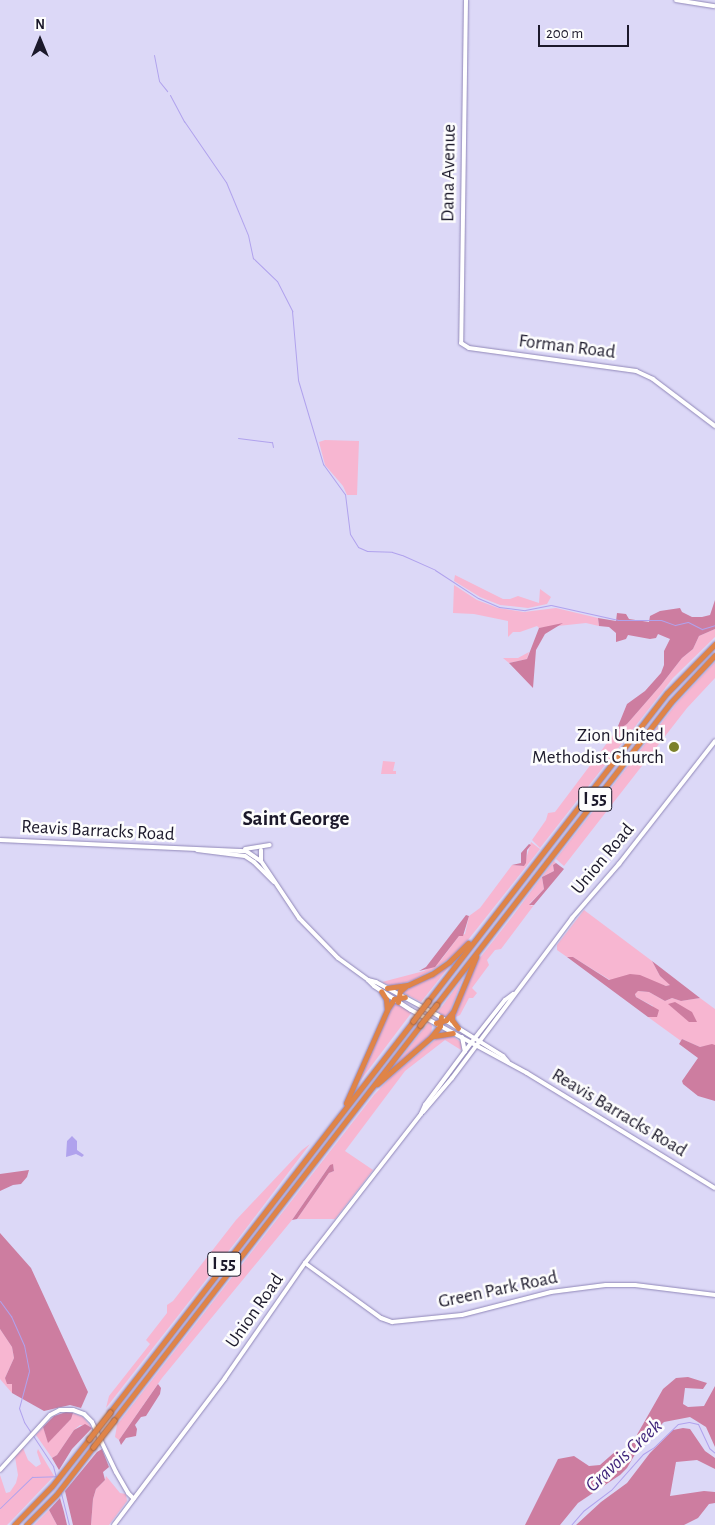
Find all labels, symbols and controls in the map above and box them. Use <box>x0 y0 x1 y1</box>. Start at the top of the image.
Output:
north arrow <box>15 15 65 65</box>
scale bar <box>540 15 631 47</box>
text: N <box>35 18 45 32</box>
text: 200 m <box>546 26 583 41</box>
street label: Dana Avenue <box>437 124 461 222</box>
street label: Forman Road <box>517 330 617 364</box>
place label: Zion United Methodist Church <box>532 725 664 769</box>
marker: Zion United Methodist Church <box>668 741 680 753</box>
road number: I 55 <box>578 784 612 814</box>
district label: Saint George <box>242 806 350 832</box>
street label: Reavis Barracks Road <box>21 816 175 846</box>
street label: Union Road <box>567 819 639 899</box>
street label: Reavis Barracks Road <box>547 1064 691 1162</box>
road number: I 55 <box>206 1248 242 1280</box>
street label: Green Park Road <box>436 1266 560 1314</box>
street label: Union Road <box>221 1269 289 1353</box>
water label: Gravois Creek <box>581 1414 667 1498</box>

